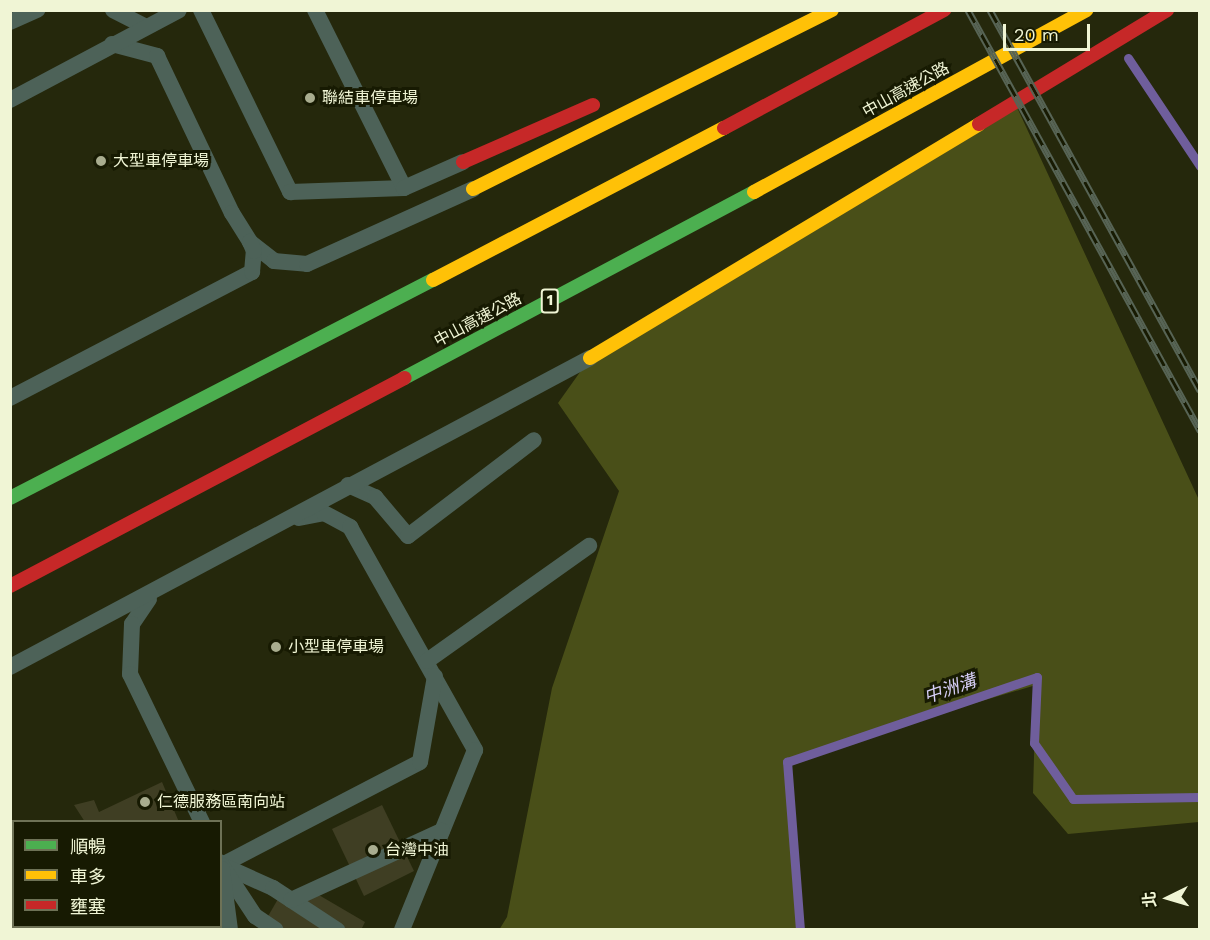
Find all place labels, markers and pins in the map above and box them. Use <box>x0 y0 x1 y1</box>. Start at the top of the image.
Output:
place label: 聯結車停車場 <box>322 88 418 108</box>
marker: 聯結車停車場 <box>303 91 317 105</box>
place label: 大型車停車場 <box>113 151 209 171</box>
marker: 大型車停車場 <box>94 154 108 168</box>
place label: 小型車停車場 <box>288 637 384 657</box>
marker: 小型車停車場 <box>269 640 283 654</box>
place label: 仁德服務區南向站 <box>157 792 285 812</box>
marker: 仁德服務區南向站 <box>138 795 152 809</box>
place label: 台灣中油 <box>385 840 449 860</box>
marker: 台灣中油 <box>366 843 380 857</box>

